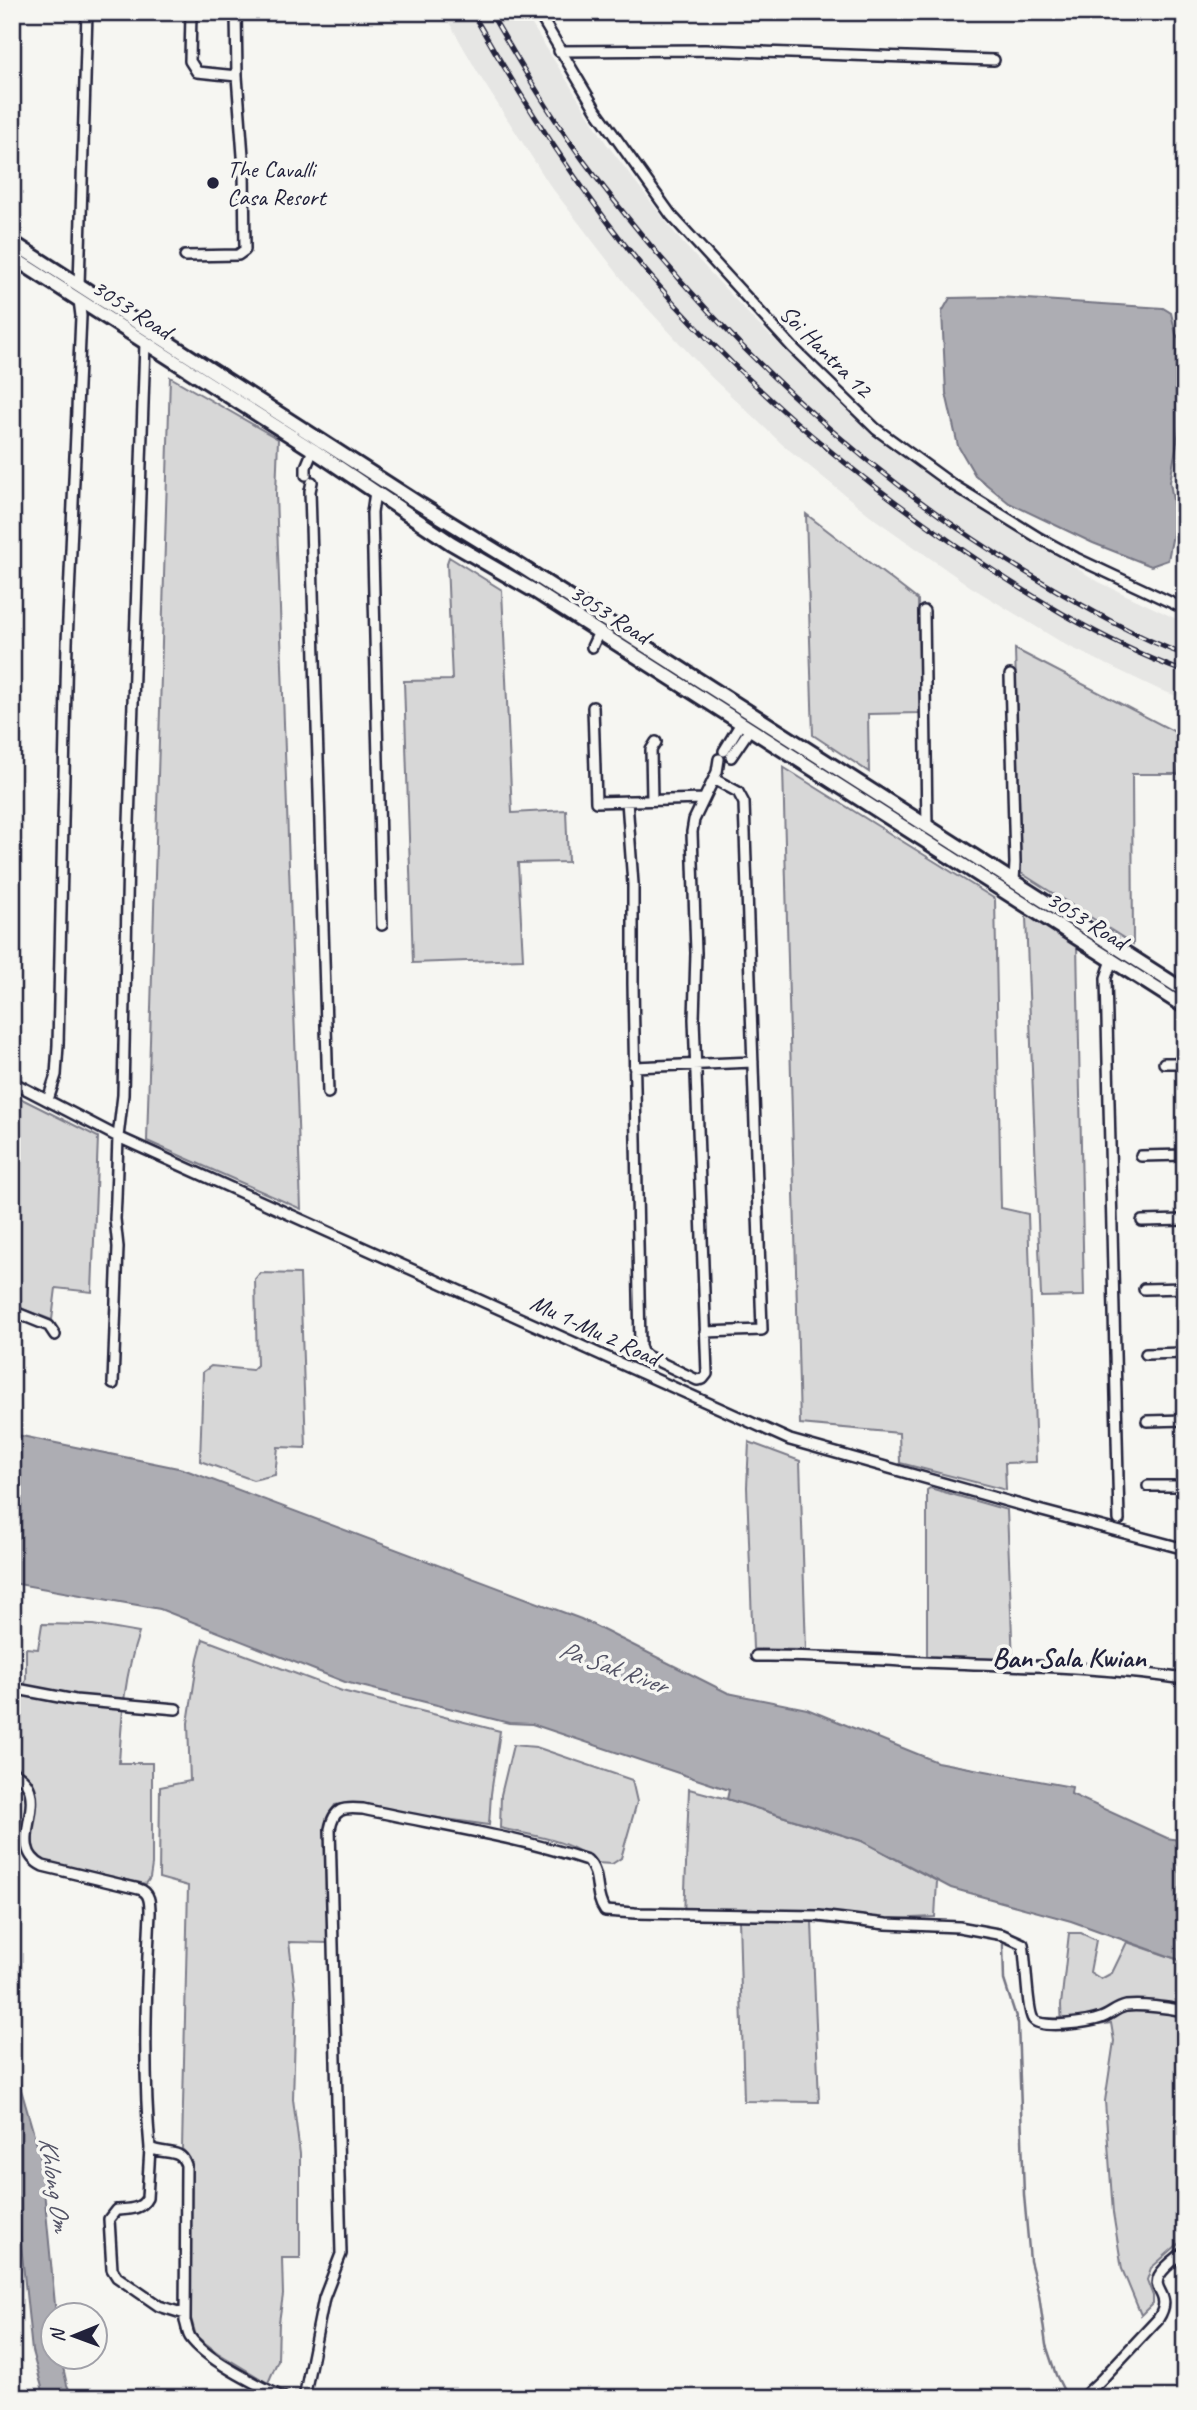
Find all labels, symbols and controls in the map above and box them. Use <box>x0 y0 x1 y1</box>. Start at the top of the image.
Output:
place label: The Cavalli Casa Resort <box>227 154 327 212</box>
marker: The Cavalli Casa Resort <box>205 175 221 191</box>
street label: 3053 Road <box>86 272 181 348</box>
street label: Soi Hantra 12 <box>773 298 880 405</box>
street label: 3053 Road <box>564 577 659 653</box>
street label: 3053 Road <box>1041 884 1136 958</box>
street label: Mu 1-Mu 2 Road <box>526 1287 667 1374</box>
water label: Pa Sak River <box>555 1632 676 1703</box>
district label: Ban Sala Kwian <box>992 1640 1147 1675</box>
water label: Khlong Om <box>31 2135 79 2236</box>
north arrow <box>38 2302 108 2372</box>
text: N <box>46 2327 70 2342</box>

